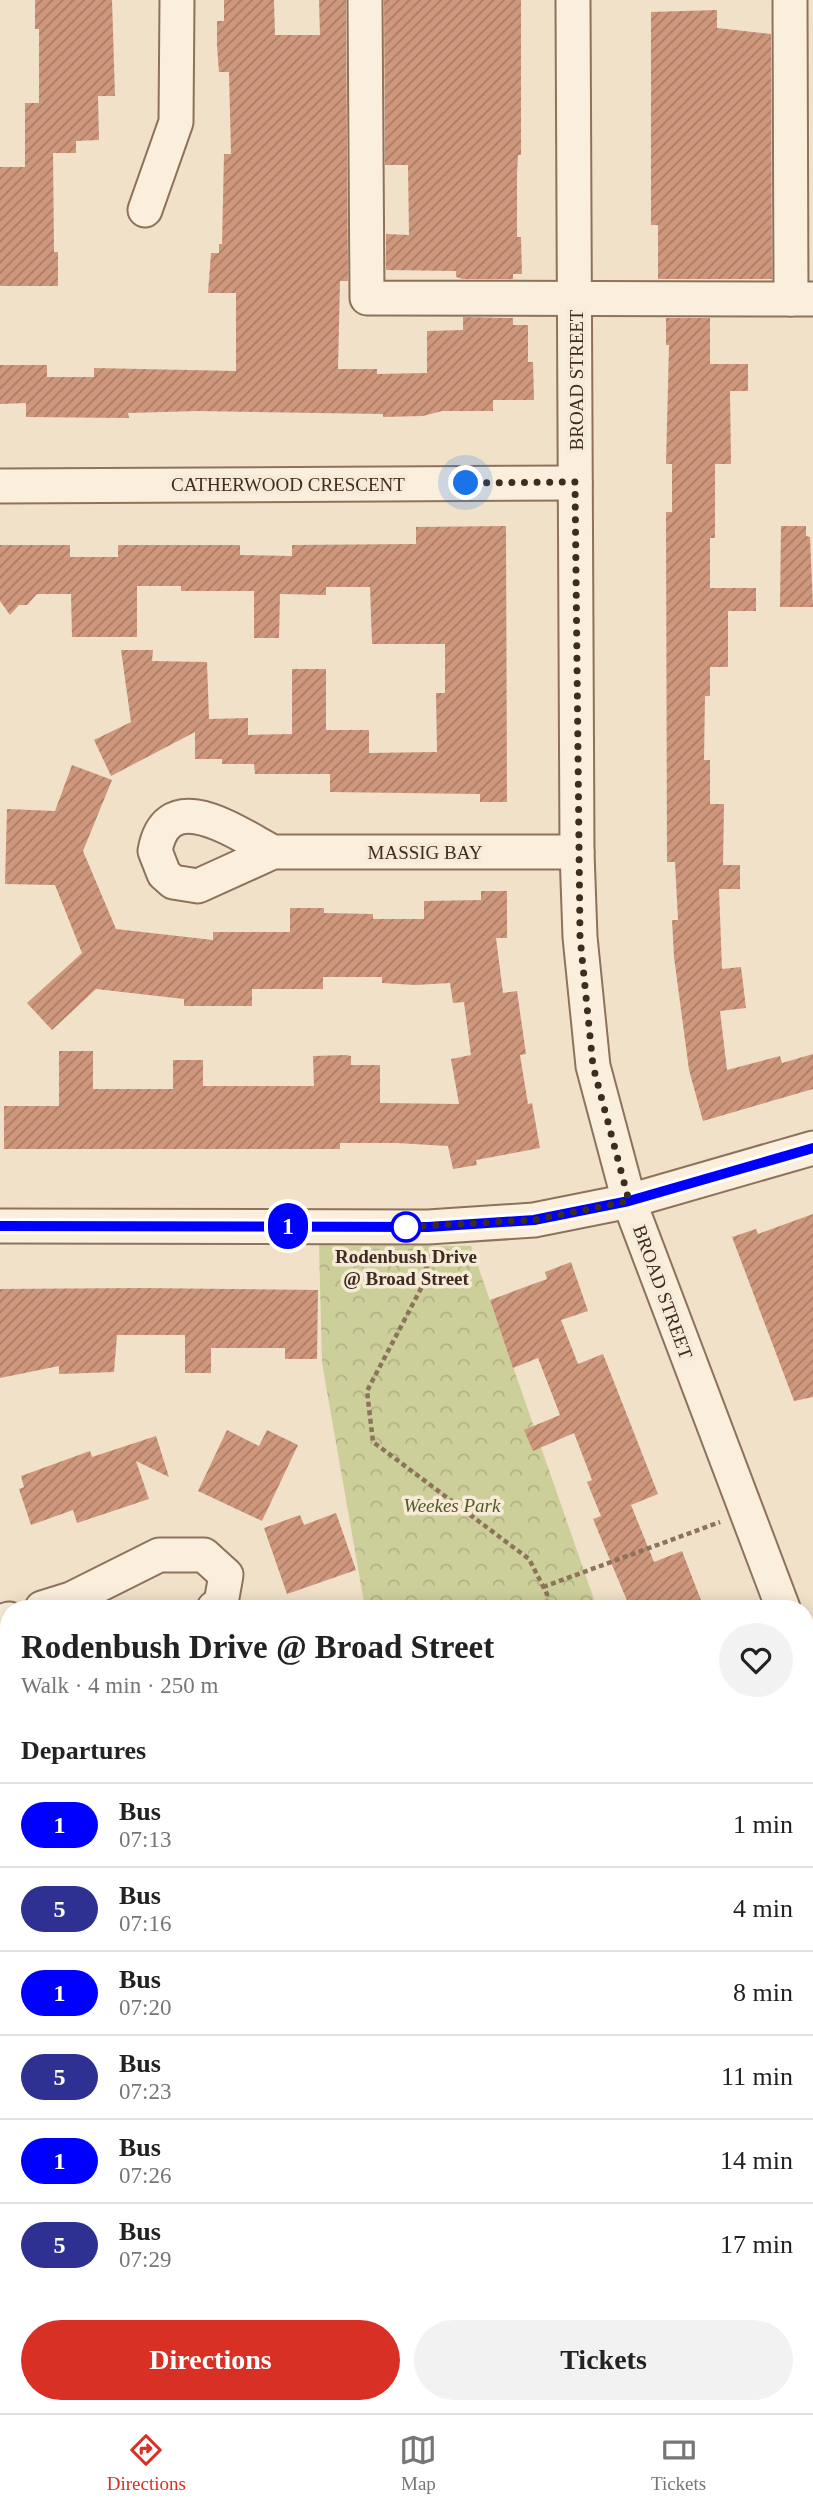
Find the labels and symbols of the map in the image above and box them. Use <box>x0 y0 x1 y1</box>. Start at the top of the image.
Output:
street label: BROAD STREET <box>566 309 587 450</box>
your location <box>448 465 483 500</box>
street label: CATHERWOOD CRESCENT <box>171 474 405 495</box>
street label: MASSIG BAY <box>368 842 483 863</box>
line badge: 1 <box>265 1203 311 1249</box>
marker: Rodenbush Drive @ Broad Street <box>391 1212 421 1242</box>
street label: BROAD STREET <box>629 1222 697 1362</box>
place label: Rodenbush Drive @ Broad Street <box>335 1246 477 1289</box>
park label: Weekes Park <box>404 1495 501 1516</box>

